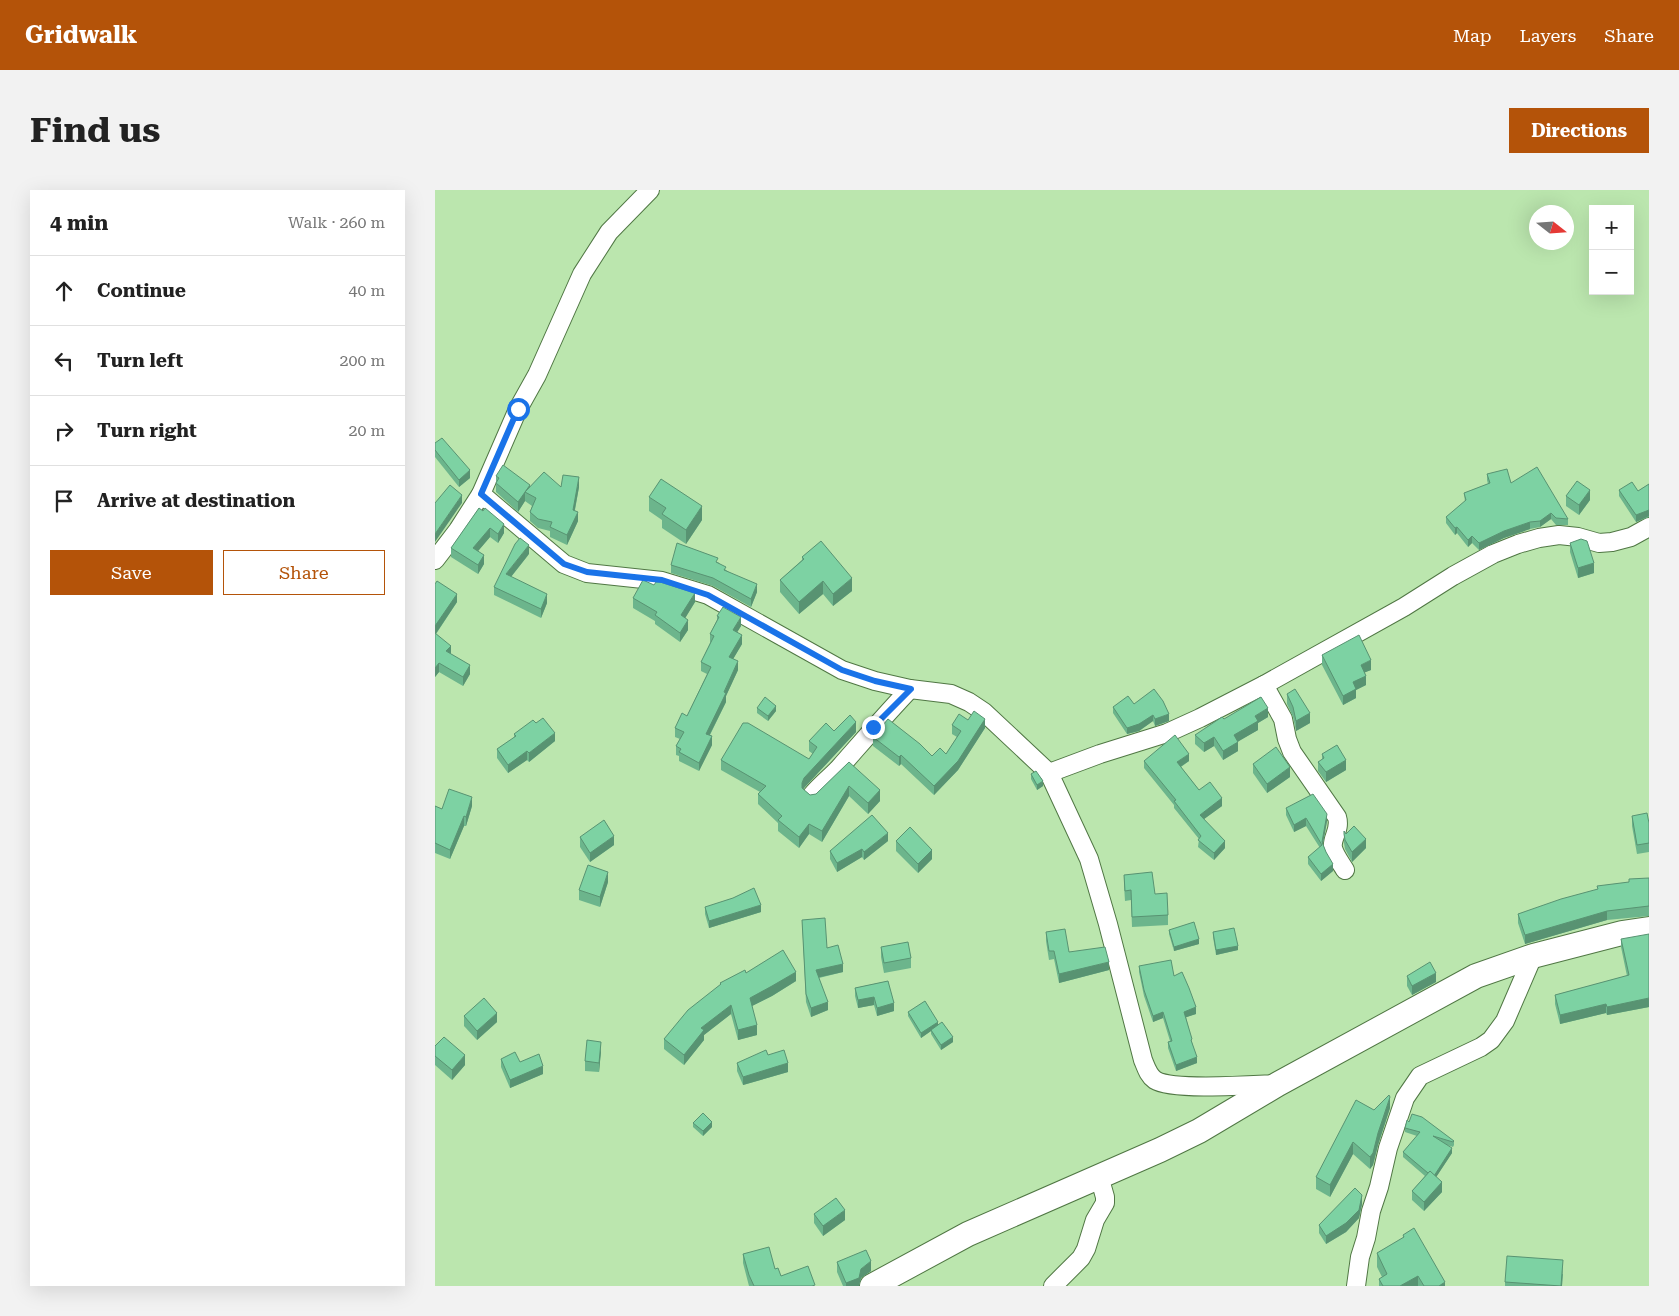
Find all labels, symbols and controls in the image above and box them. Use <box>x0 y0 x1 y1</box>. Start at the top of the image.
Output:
text: Gridwalk <box>25 21 137 49</box>
text: Map <box>1453 25 1492 46</box>
text: Layers <box>1520 25 1576 46</box>
text: Share <box>1604 25 1654 46</box>
button: Directions <box>1509 108 1649 153</box>
text: Find us <box>30 110 160 151</box>
north arrow <box>1529 205 1574 250</box>
map controls <box>1589 205 1634 295</box>
button: + <box>1589 205 1634 250</box>
text: 4 min <box>50 211 108 235</box>
text: Walk · 260 m <box>288 213 385 232</box>
button: − <box>1589 250 1634 295</box>
icon: ahead <box>50 277 78 305</box>
text: Continue <box>97 279 186 302</box>
text: 40 m <box>348 281 385 300</box>
icon: left <box>50 347 78 375</box>
text: Turn left <box>97 349 183 372</box>
text: 200 m <box>339 351 385 370</box>
route start <box>507 398 530 421</box>
icon: right <box>50 417 78 445</box>
text: Turn right <box>97 419 197 442</box>
text: 20 m <box>348 421 385 440</box>
icon: arrive <box>50 487 78 515</box>
text: Arrive at destination <box>97 489 295 512</box>
button: Save <box>50 550 213 595</box>
button: Share <box>223 550 385 595</box>
route end <box>862 716 885 739</box>

